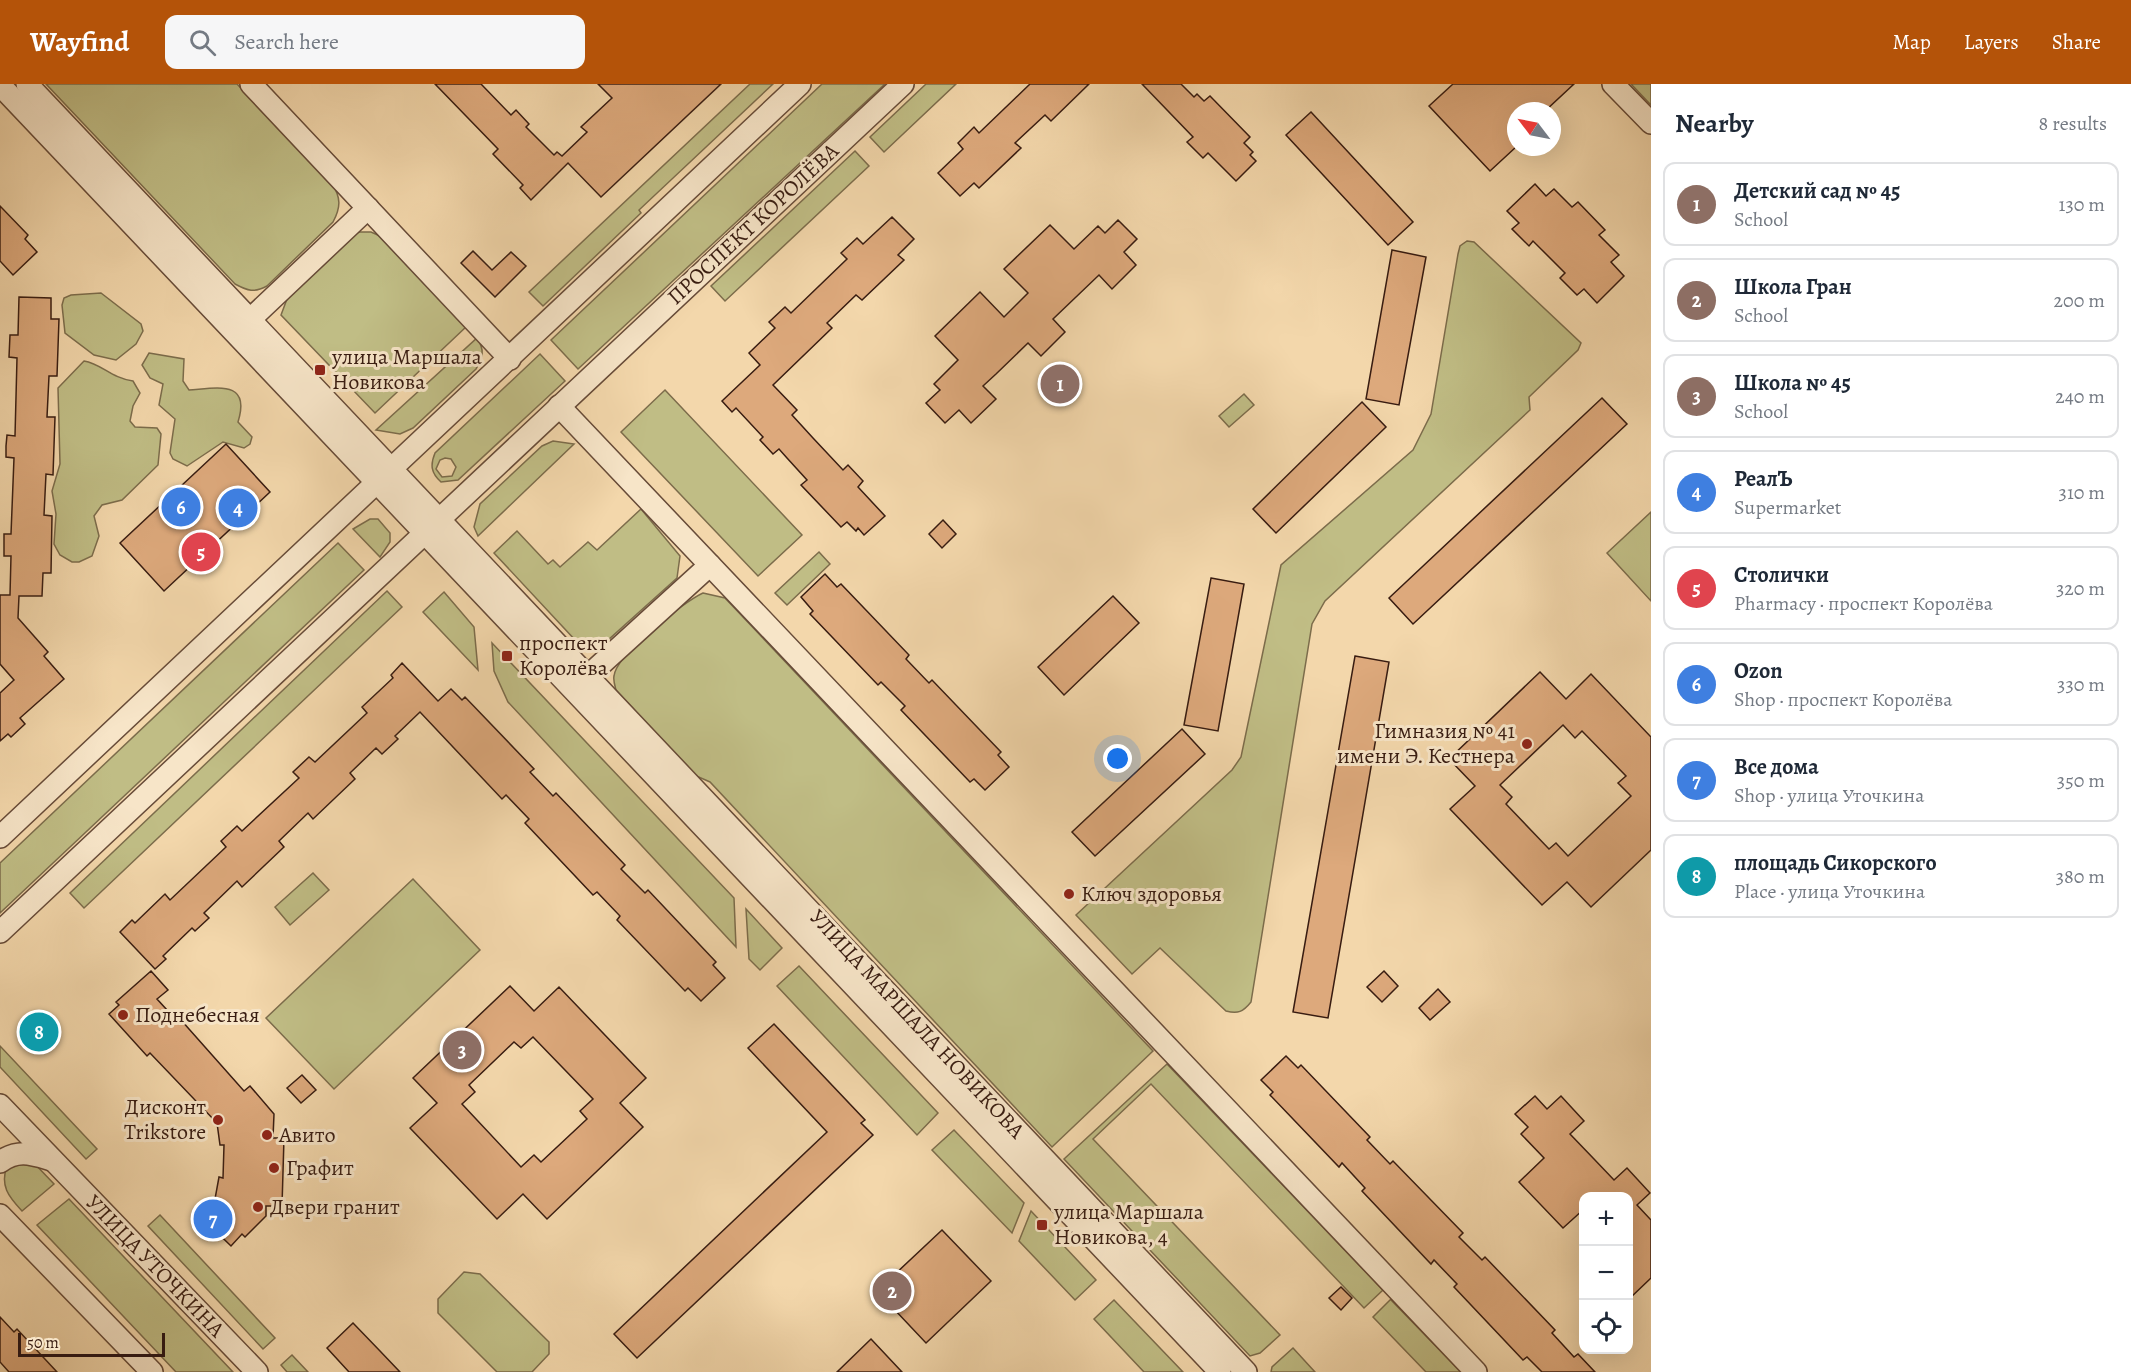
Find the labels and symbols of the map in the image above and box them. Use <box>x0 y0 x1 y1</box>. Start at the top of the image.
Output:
north arrow <box>1507 102 1561 156</box>
street label: ПРОСПЕКТ КОРОЛЁВА <box>661 136 846 312</box>
place label: улица Маршала Новикова <box>331 342 483 397</box>
pin: 1 <box>1040 362 1080 406</box>
marker: улица Маршала Новикова <box>313 363 327 377</box>
pin: 6 <box>162 484 201 530</box>
pin: 4 <box>218 486 258 530</box>
pin: 5 <box>182 530 220 574</box>
place label: проспект Королёва <box>519 628 609 683</box>
marker: проспект Королёва <box>500 649 514 663</box>
place label: Гимназия № 41 имени Э. Кестнера <box>1337 716 1516 771</box>
marker: Гимназия № 41 имени Э. Кестнера <box>1520 737 1534 751</box>
your location <box>1103 744 1132 773</box>
place label: Ключ здоровья <box>1081 879 1222 909</box>
marker: Ключ здоровья <box>1062 887 1076 901</box>
street label: УЛИЦА МАРШАЛА НОВИКОВА <box>803 903 1032 1146</box>
place label: Поднебесная <box>135 1000 260 1030</box>
marker: Поднебесная <box>116 1008 130 1022</box>
pin: 8 <box>20 1010 58 1054</box>
pin: 3 <box>442 1028 482 1072</box>
place label: Дисконт Trikstore <box>124 1092 206 1147</box>
marker: Дисконт Trikstore <box>211 1113 225 1127</box>
place label: Авито <box>278 1120 336 1150</box>
marker: Авито <box>260 1128 274 1142</box>
place label: Графит <box>286 1153 354 1183</box>
marker: Графит <box>267 1161 281 1175</box>
street label: УЛИЦА УТОЧКИНА <box>79 1188 232 1345</box>
place label: Двери гранит <box>270 1192 400 1222</box>
pin: 7 <box>194 1196 232 1242</box>
place label: улица Маршала Новикова, 4 <box>1053 1197 1205 1252</box>
marker: Двери гранит <box>251 1200 265 1214</box>
marker: улица Маршала Новикова, 4 <box>1035 1218 1049 1232</box>
pin: 2 <box>872 1268 912 1314</box>
scale bar <box>18 1330 165 1358</box>

